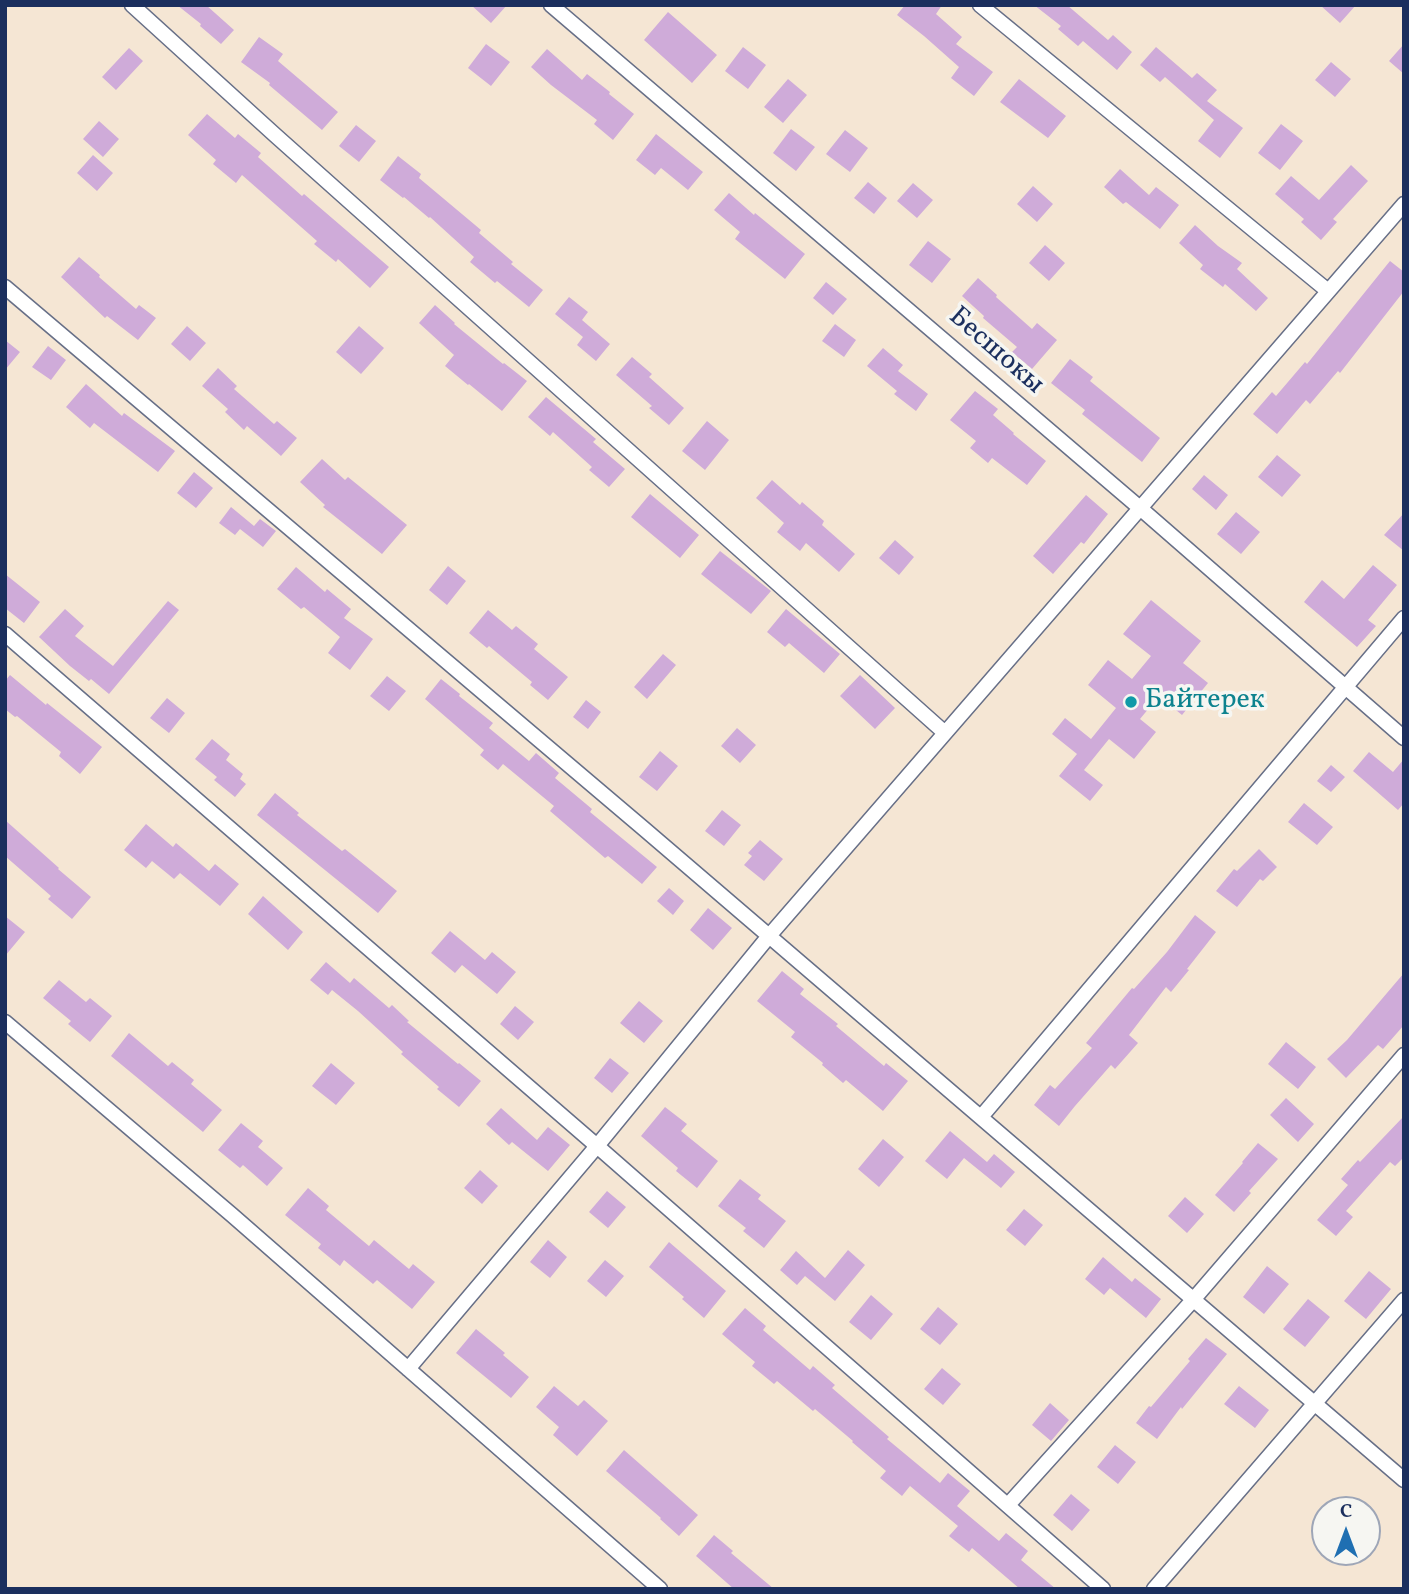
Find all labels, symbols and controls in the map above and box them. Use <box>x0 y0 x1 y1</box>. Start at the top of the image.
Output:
street label: Бесшокы <box>940 301 1050 403</box>
place label: Байтерек <box>1145 685 1265 719</box>
marker: Байтерек <box>1123 694 1139 710</box>
north arrow <box>1311 1496 1381 1566</box>
text: С <box>1340 1499 1352 1525</box>

